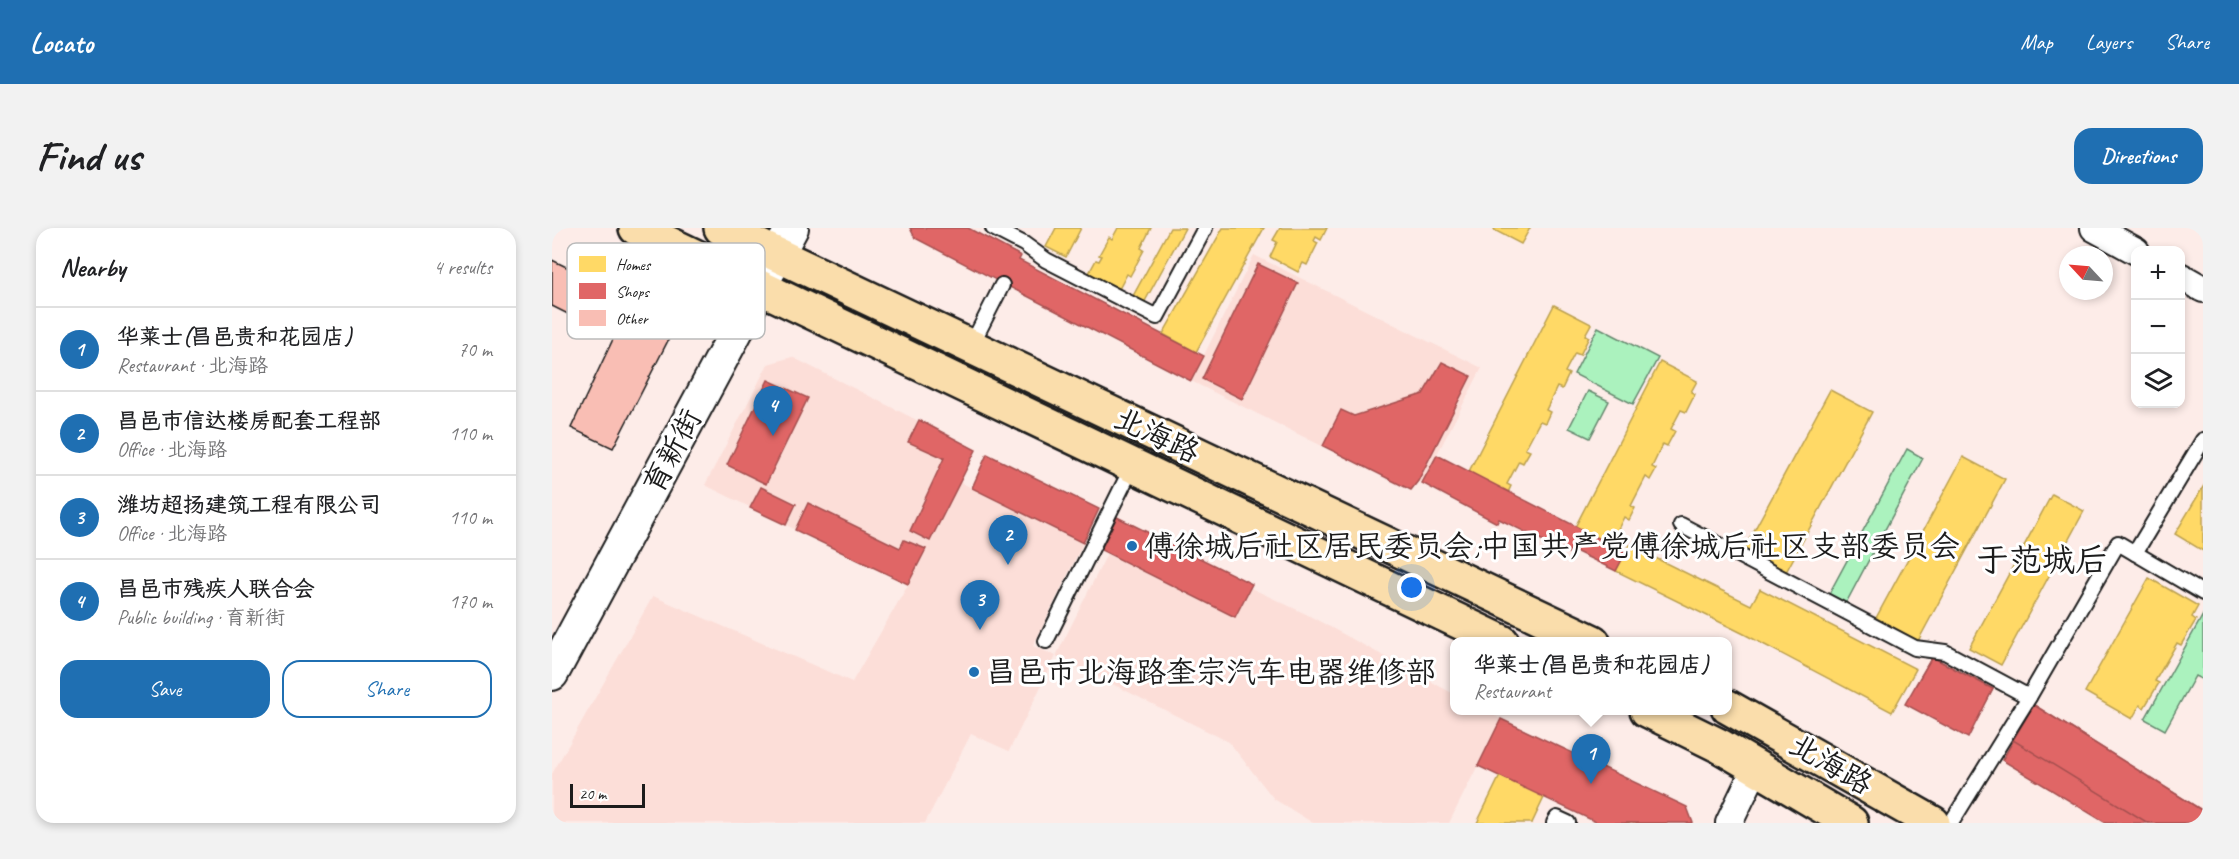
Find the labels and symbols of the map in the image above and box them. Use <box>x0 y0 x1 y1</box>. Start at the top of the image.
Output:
legend <box>567 243 765 339</box>
north arrow <box>2059 246 2113 300</box>
text: Homes <box>616 255 652 275</box>
text: Shops <box>616 282 650 302</box>
text: Other <box>616 309 649 329</box>
pin: 4 <box>754 386 792 436</box>
street label: 北海路 <box>1108 399 1206 471</box>
street label: 育新街 <box>634 402 710 500</box>
pin: 2 <box>988 516 1028 565</box>
place label: 傅徐城后社区居民委员会;中国共产党傅徐城后社区支部委员会 <box>1144 527 1960 565</box>
marker: 傅徐城后社区居民委员会;中国共产党傅徐城后社区支部委员会 <box>1125 539 1139 553</box>
district label: 于范城后 <box>1976 539 2108 581</box>
your location <box>1397 573 1426 602</box>
pin: 3 <box>960 580 1000 630</box>
place label: 昌邑市北海路奎宗汽车电器维修部 <box>986 653 1436 691</box>
marker: 昌邑市北海路奎宗汽车电器维修部 <box>967 665 981 679</box>
street label: 北海路 <box>1783 725 1879 803</box>
pin: 1 <box>1572 734 1610 784</box>
scale bar <box>570 781 645 808</box>

